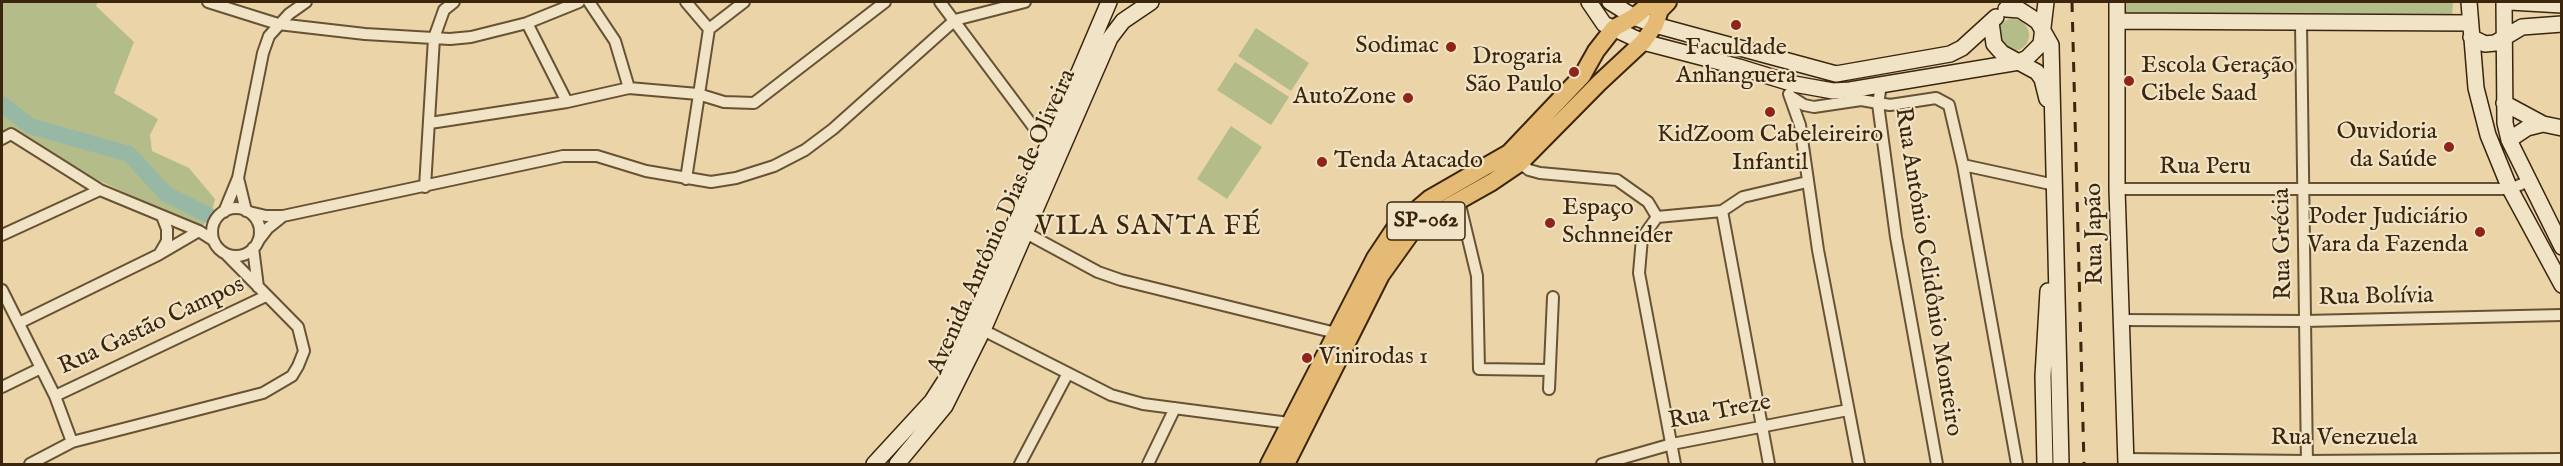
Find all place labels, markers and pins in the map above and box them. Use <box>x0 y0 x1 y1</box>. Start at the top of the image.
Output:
marker: Faculdade Anhanguera <box>1729 18 1743 32</box>
place label: Sodimac <box>1355 33 1439 61</box>
place label: Faculdade Anhanguera <box>1676 35 1796 91</box>
marker: Sodimac <box>1444 40 1458 54</box>
place label: Drogaria São Paulo <box>1465 44 1562 100</box>
place label: Escola Geração Cibele Saad <box>2141 53 2294 109</box>
marker: Drogaria São Paulo <box>1567 65 1581 79</box>
marker: Escola Geração Cibele Saad <box>2122 74 2136 88</box>
place label: AutoZone <box>1293 84 1396 112</box>
marker: AutoZone <box>1401 91 1415 105</box>
marker: KidZoom Cabeleireiro Infantil <box>1763 105 1777 119</box>
place label: Ouvidoria da Saúde <box>2336 119 2437 175</box>
place label: KidZoom Cabeleireiro Infantil <box>1657 122 1883 178</box>
marker: Ouvidoria da Saúde <box>2442 140 2456 154</box>
place label: Tenda Atacado <box>1334 148 1483 176</box>
marker: Tenda Atacado <box>1315 155 1329 169</box>
place label: Espaço Schnneider <box>1562 195 1673 251</box>
place label: Poder Judiciário Vara da Fazenda <box>2307 204 2468 260</box>
marker: Espaço Schnneider <box>1543 216 1557 230</box>
marker: Poder Judiciário Vara da Fazenda <box>2473 225 2487 239</box>
place label: Vinirodas 1 <box>1319 344 1428 372</box>
marker: Vinirodas 1 <box>1300 351 1314 365</box>

